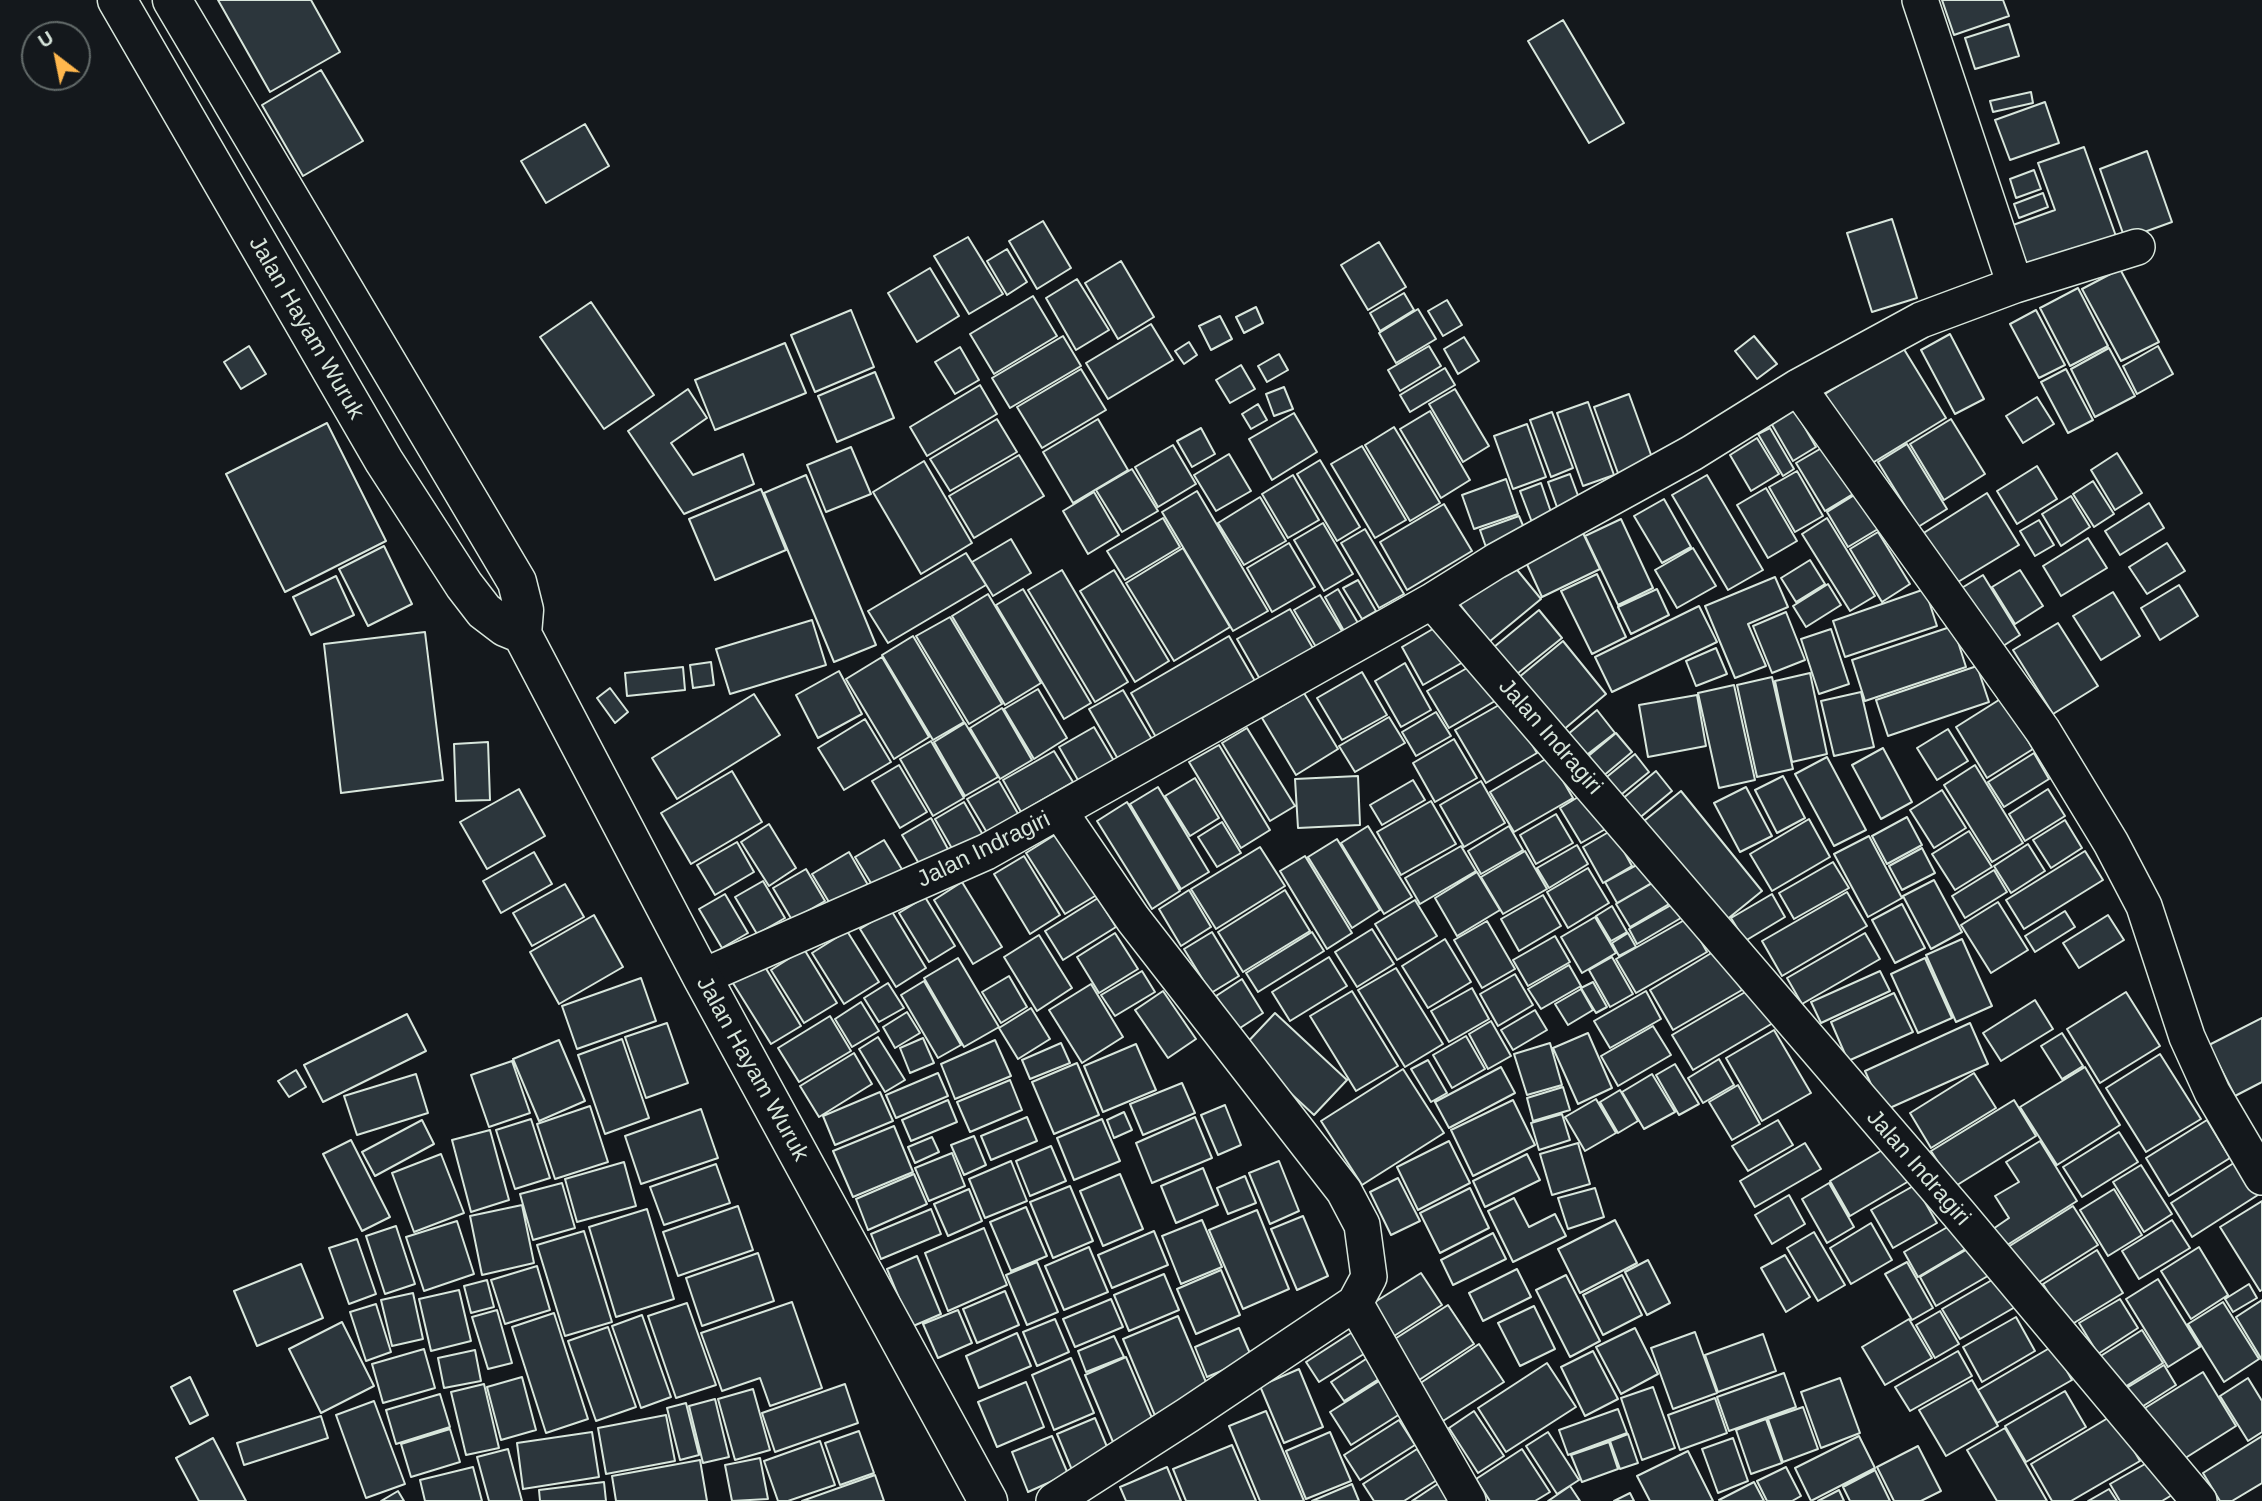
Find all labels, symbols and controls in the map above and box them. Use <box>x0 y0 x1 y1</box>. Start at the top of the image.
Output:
north arrow <box>21 21 91 91</box>
text: U <box>34 27 57 52</box>
street label: Jalan Hayam Wuruk <box>242 232 370 424</box>
street label: Jalan Indragiri <box>1492 673 1608 801</box>
street label: Jalan Indragiri <box>913 806 1055 894</box>
street label: Jalan Hayam Wuruk <box>690 972 814 1166</box>
street label: Jalan Indragiri <box>1860 1104 1976 1232</box>

